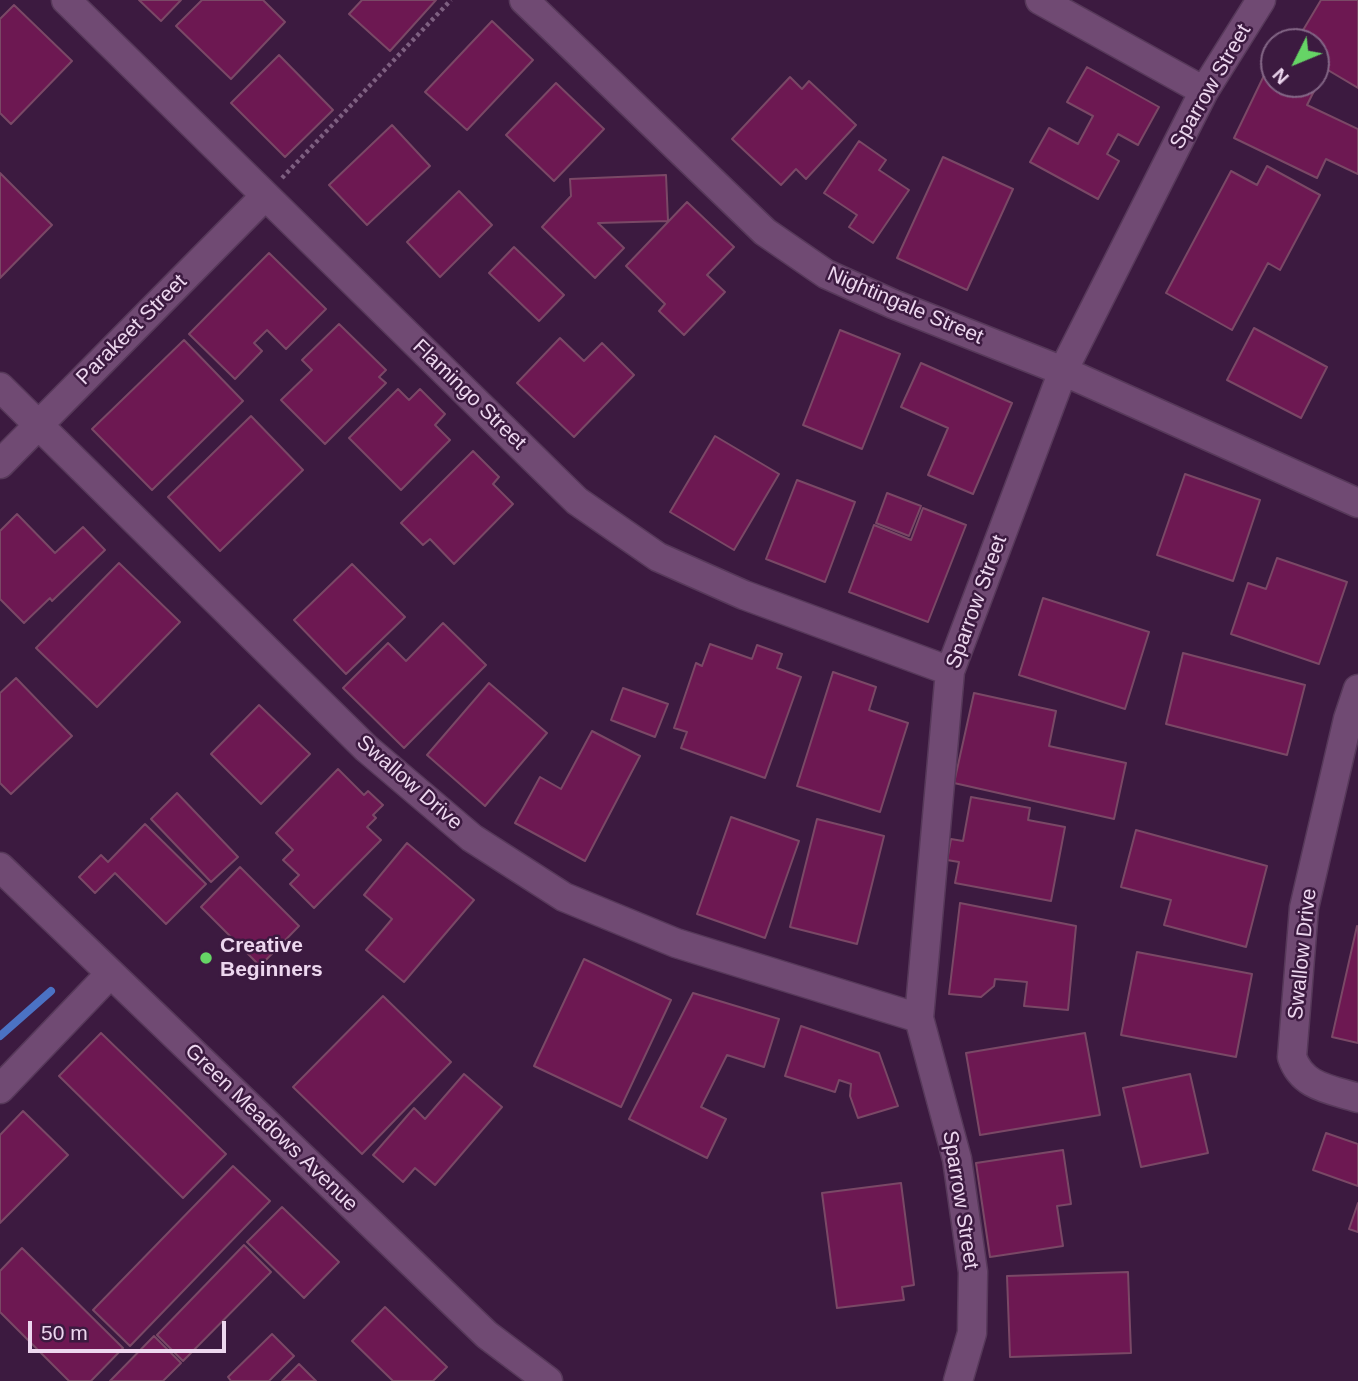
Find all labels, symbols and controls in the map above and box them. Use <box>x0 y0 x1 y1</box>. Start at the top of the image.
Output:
street label: Sparrow Street <box>1165 20 1257 154</box>
north arrow <box>1260 28 1330 98</box>
text: N <box>1268 64 1293 88</box>
street label: Nightingale Street <box>823 262 987 350</box>
street label: Parakeet Street <box>72 270 192 390</box>
street label: Flamingo Street <box>407 334 531 456</box>
street label: Sparrow Street <box>941 532 1013 672</box>
street label: Swallow Drive <box>351 730 467 836</box>
street label: Swallow Drive <box>1284 887 1322 1021</box>
place label: Creative Beginners <box>220 933 323 983</box>
marker: Creative Beginners <box>198 950 214 966</box>
street label: Green Meadows Avenue <box>179 1039 363 1217</box>
street label: Sparrow Street <box>937 1129 983 1271</box>
scale bar <box>32 1308 229 1352</box>
text: 50 m <box>41 1321 88 1344</box>

